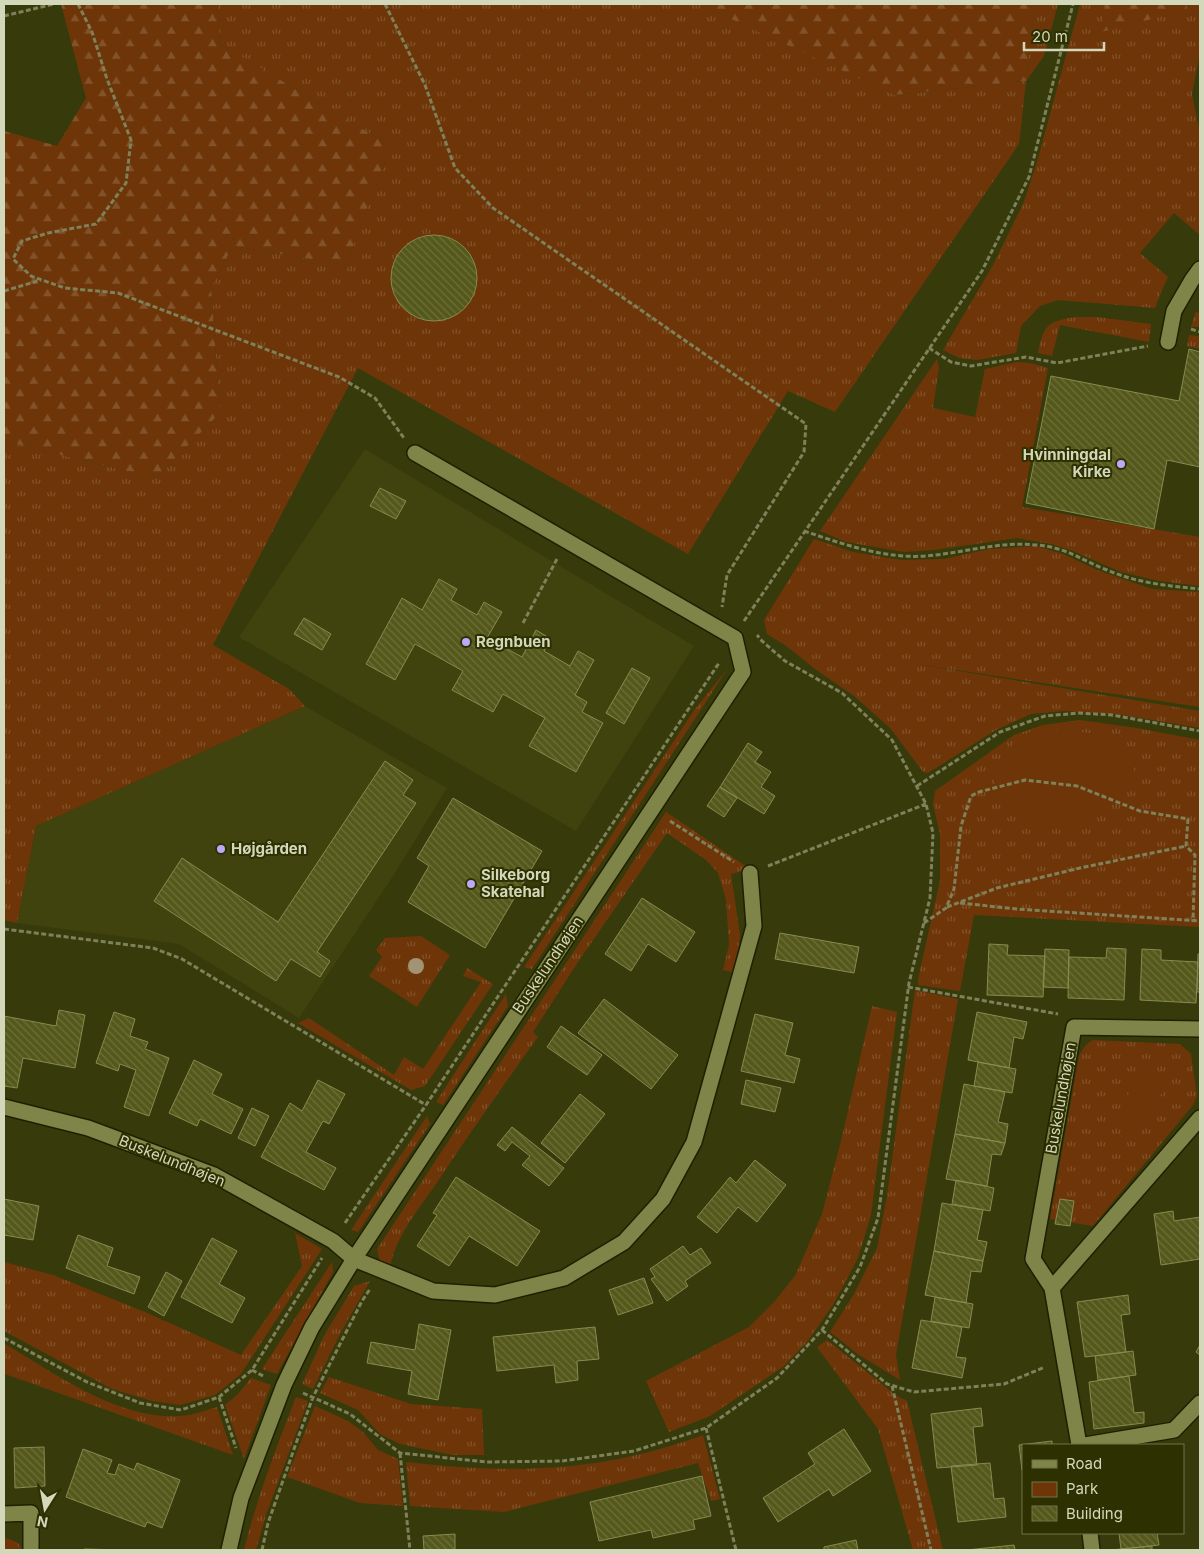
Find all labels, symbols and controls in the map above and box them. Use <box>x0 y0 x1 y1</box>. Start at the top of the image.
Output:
scale bar <box>1024 20 1104 52</box>
text: 20 m <box>1032 27 1068 46</box>
place label: Hvinningdal Kirke <box>1023 445 1111 481</box>
marker: Hvinningdal Kirke <box>1115 458 1127 470</box>
place label: Regnbuen <box>476 632 551 651</box>
marker: Regnbuen <box>460 636 472 648</box>
place label: Højgården <box>231 839 307 858</box>
marker: Højgården <box>215 843 227 855</box>
place label: Silkeborg Skatehal <box>481 865 550 901</box>
marker: Silkeborg Skatehal <box>465 878 477 890</box>
street label: Buskelundhøjen <box>508 913 587 1017</box>
street label: Buskelundhøjen <box>1041 1041 1080 1155</box>
street label: Buskelundhøjen <box>116 1131 228 1190</box>
legend <box>1022 1444 1184 1534</box>
text: Road <box>1066 1454 1102 1473</box>
text: Park <box>1066 1479 1099 1498</box>
north arrow <box>20 1484 70 1534</box>
text: Building <box>1066 1504 1123 1523</box>
text: N <box>36 1513 49 1532</box>

